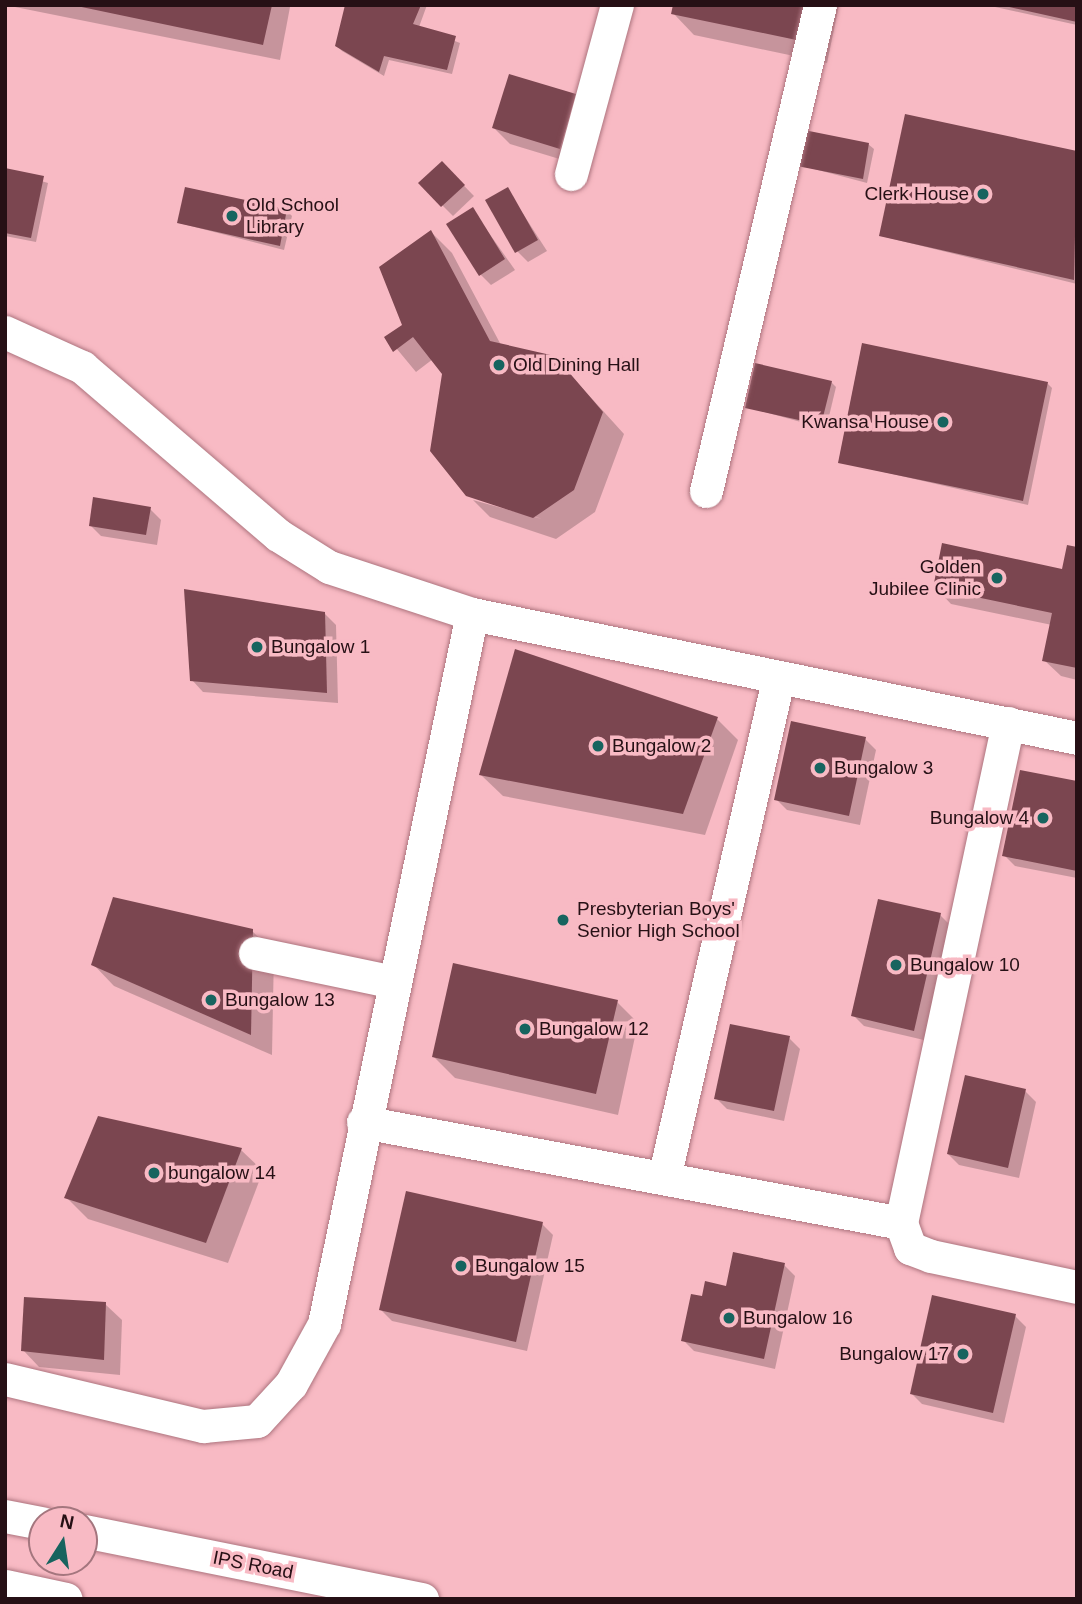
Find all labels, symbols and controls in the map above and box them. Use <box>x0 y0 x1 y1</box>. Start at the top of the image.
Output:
place label: Clerk House <box>864 183 969 205</box>
marker: Clerk House <box>975 186 991 202</box>
place label: Old School Library <box>246 194 339 238</box>
marker: Old School Library <box>224 208 240 224</box>
place label: Old Dining Hall <box>513 354 640 376</box>
marker: Old Dining Hall <box>491 357 507 373</box>
place label: Kwansa House <box>801 411 929 433</box>
marker: Kwansa House <box>935 414 951 430</box>
place label: Golden Jubilee Clinic <box>869 556 981 600</box>
marker: Golden Jubilee Clinic <box>987 568 1007 588</box>
place label: Bungalow 1 <box>271 636 370 658</box>
marker: Bungalow 1 <box>249 639 265 655</box>
place label: Bungalow 2 <box>612 735 711 757</box>
marker: Bungalow 2 <box>590 738 606 754</box>
place label: Bungalow 3 <box>834 757 933 779</box>
marker: Bungalow 3 <box>812 760 828 776</box>
place label: Bungalow 4 <box>930 807 1029 829</box>
marker: Bungalow 4 <box>1035 810 1051 826</box>
place label: Presbyterian Boys' Senior High School <box>577 898 740 942</box>
marker: Presbyterian Boys' Senior High School <box>555 912 571 928</box>
place label: Bungalow 10 <box>910 954 1020 976</box>
marker: Bungalow 10 <box>888 957 904 973</box>
place label: Bungalow 13 <box>225 989 335 1011</box>
marker: Bungalow 13 <box>203 992 219 1008</box>
place label: Bungalow 12 <box>539 1018 649 1040</box>
marker: Bungalow 12 <box>517 1021 533 1037</box>
place label: bungalow 14 <box>168 1162 276 1184</box>
marker: bungalow 14 <box>146 1165 162 1181</box>
place label: Bungalow 15 <box>475 1255 585 1277</box>
marker: Bungalow 15 <box>453 1258 469 1274</box>
place label: Bungalow 16 <box>743 1307 853 1329</box>
marker: Bungalow 16 <box>721 1310 737 1326</box>
place label: Bungalow 17 <box>839 1343 949 1365</box>
marker: Bungalow 17 <box>955 1346 971 1362</box>
north arrow <box>28 1506 98 1576</box>
text: N <box>58 1510 76 1534</box>
street label: IPS Road <box>211 1546 295 1584</box>

